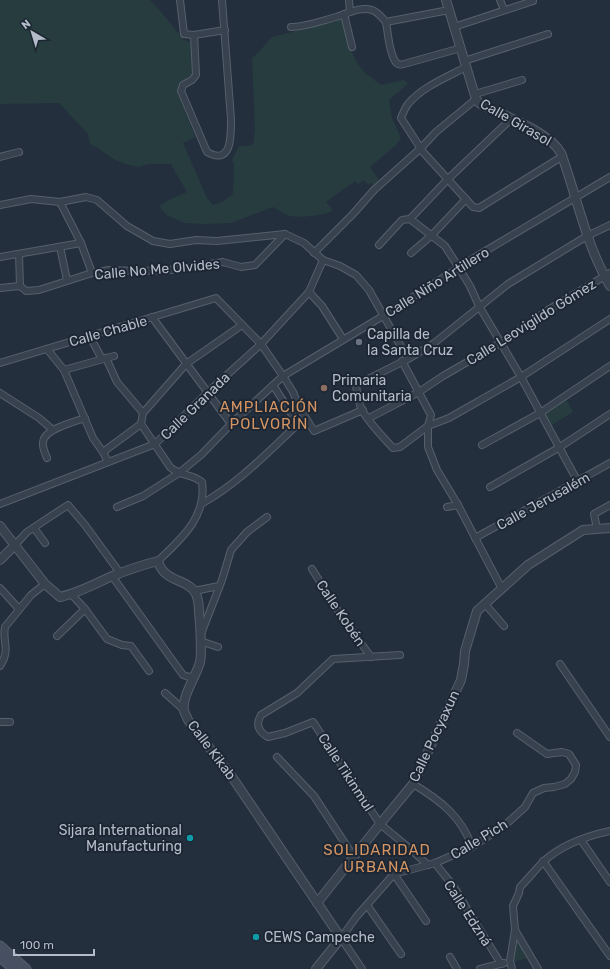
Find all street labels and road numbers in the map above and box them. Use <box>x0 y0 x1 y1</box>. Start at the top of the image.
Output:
street label: Calle Girasol <box>477 95 554 150</box>
street label: Calle Niño Artillero <box>382 244 492 321</box>
street label: Calle No Me Olvides <box>94 256 221 283</box>
street label: Calle Leovigildo Gómez <box>463 276 599 369</box>
street label: Calle Chable <box>67 312 149 351</box>
street label: Calle Granada <box>157 369 234 444</box>
street label: Calle Jerusalém <box>494 469 593 534</box>
street label: Calle Kobén <box>312 577 369 649</box>
street label: Calle Pocyaxun <box>406 688 463 785</box>
street label: Calle Kikab <box>184 717 239 783</box>
street label: Calle Tikinmul <box>314 730 377 814</box>
street label: Calle Pich <box>448 816 511 863</box>
street label: Calle Edzná <box>440 877 495 949</box>

